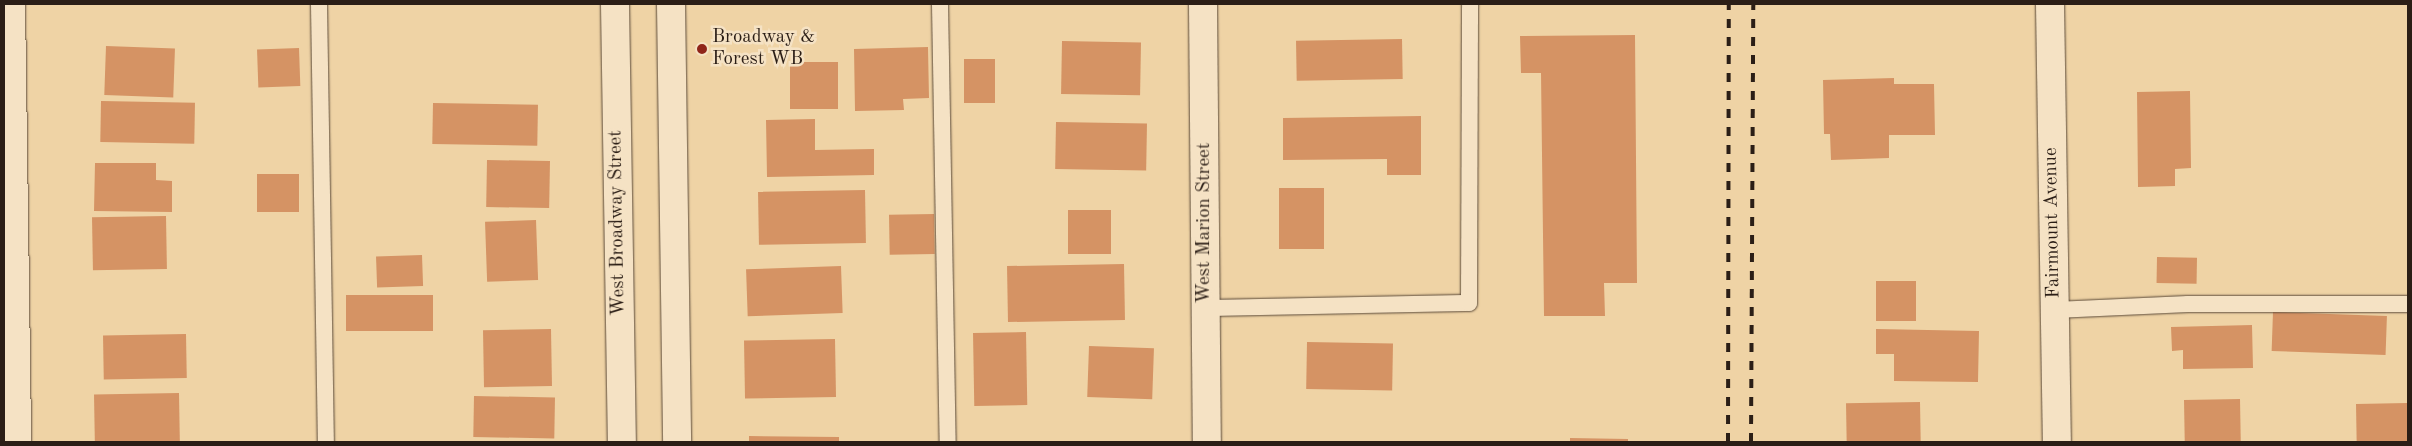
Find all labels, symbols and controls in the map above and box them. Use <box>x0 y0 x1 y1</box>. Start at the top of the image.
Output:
place label: Broadway & Forest WB <box>712 27 815 71</box>
marker: Broadway & Forest WB <box>696 43 708 55</box>
street label: West Broadway Street <box>605 130 631 316</box>
street label: West Marion Street <box>1194 142 1216 304</box>
street label: Fairmount Avenue <box>2040 147 2066 299</box>

